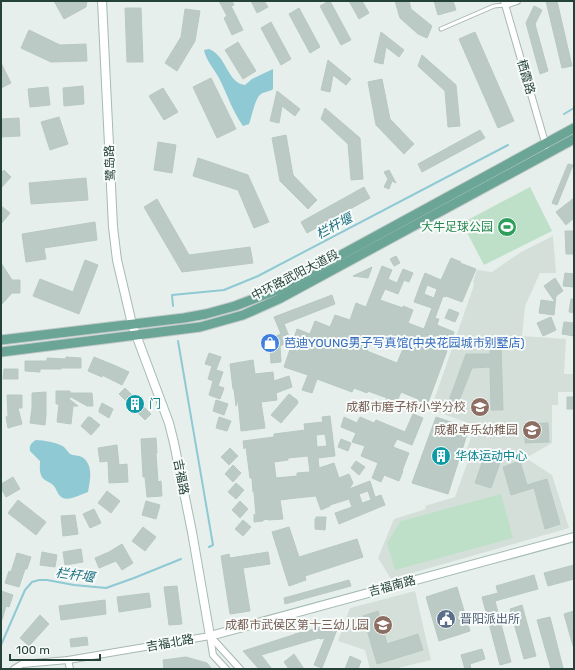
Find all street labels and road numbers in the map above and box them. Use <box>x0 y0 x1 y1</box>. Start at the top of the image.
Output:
street label: 栖霞路 <box>514 58 538 96</box>
street label: 鹭岛路 <box>102 145 118 181</box>
street label: 中环路武阳大道段 <box>249 247 341 303</box>
street label: 吉福路 <box>171 458 191 496</box>
street label: 吉福南路 <box>367 573 417 599</box>
street label: 吉福北路 <box>145 632 195 654</box>

